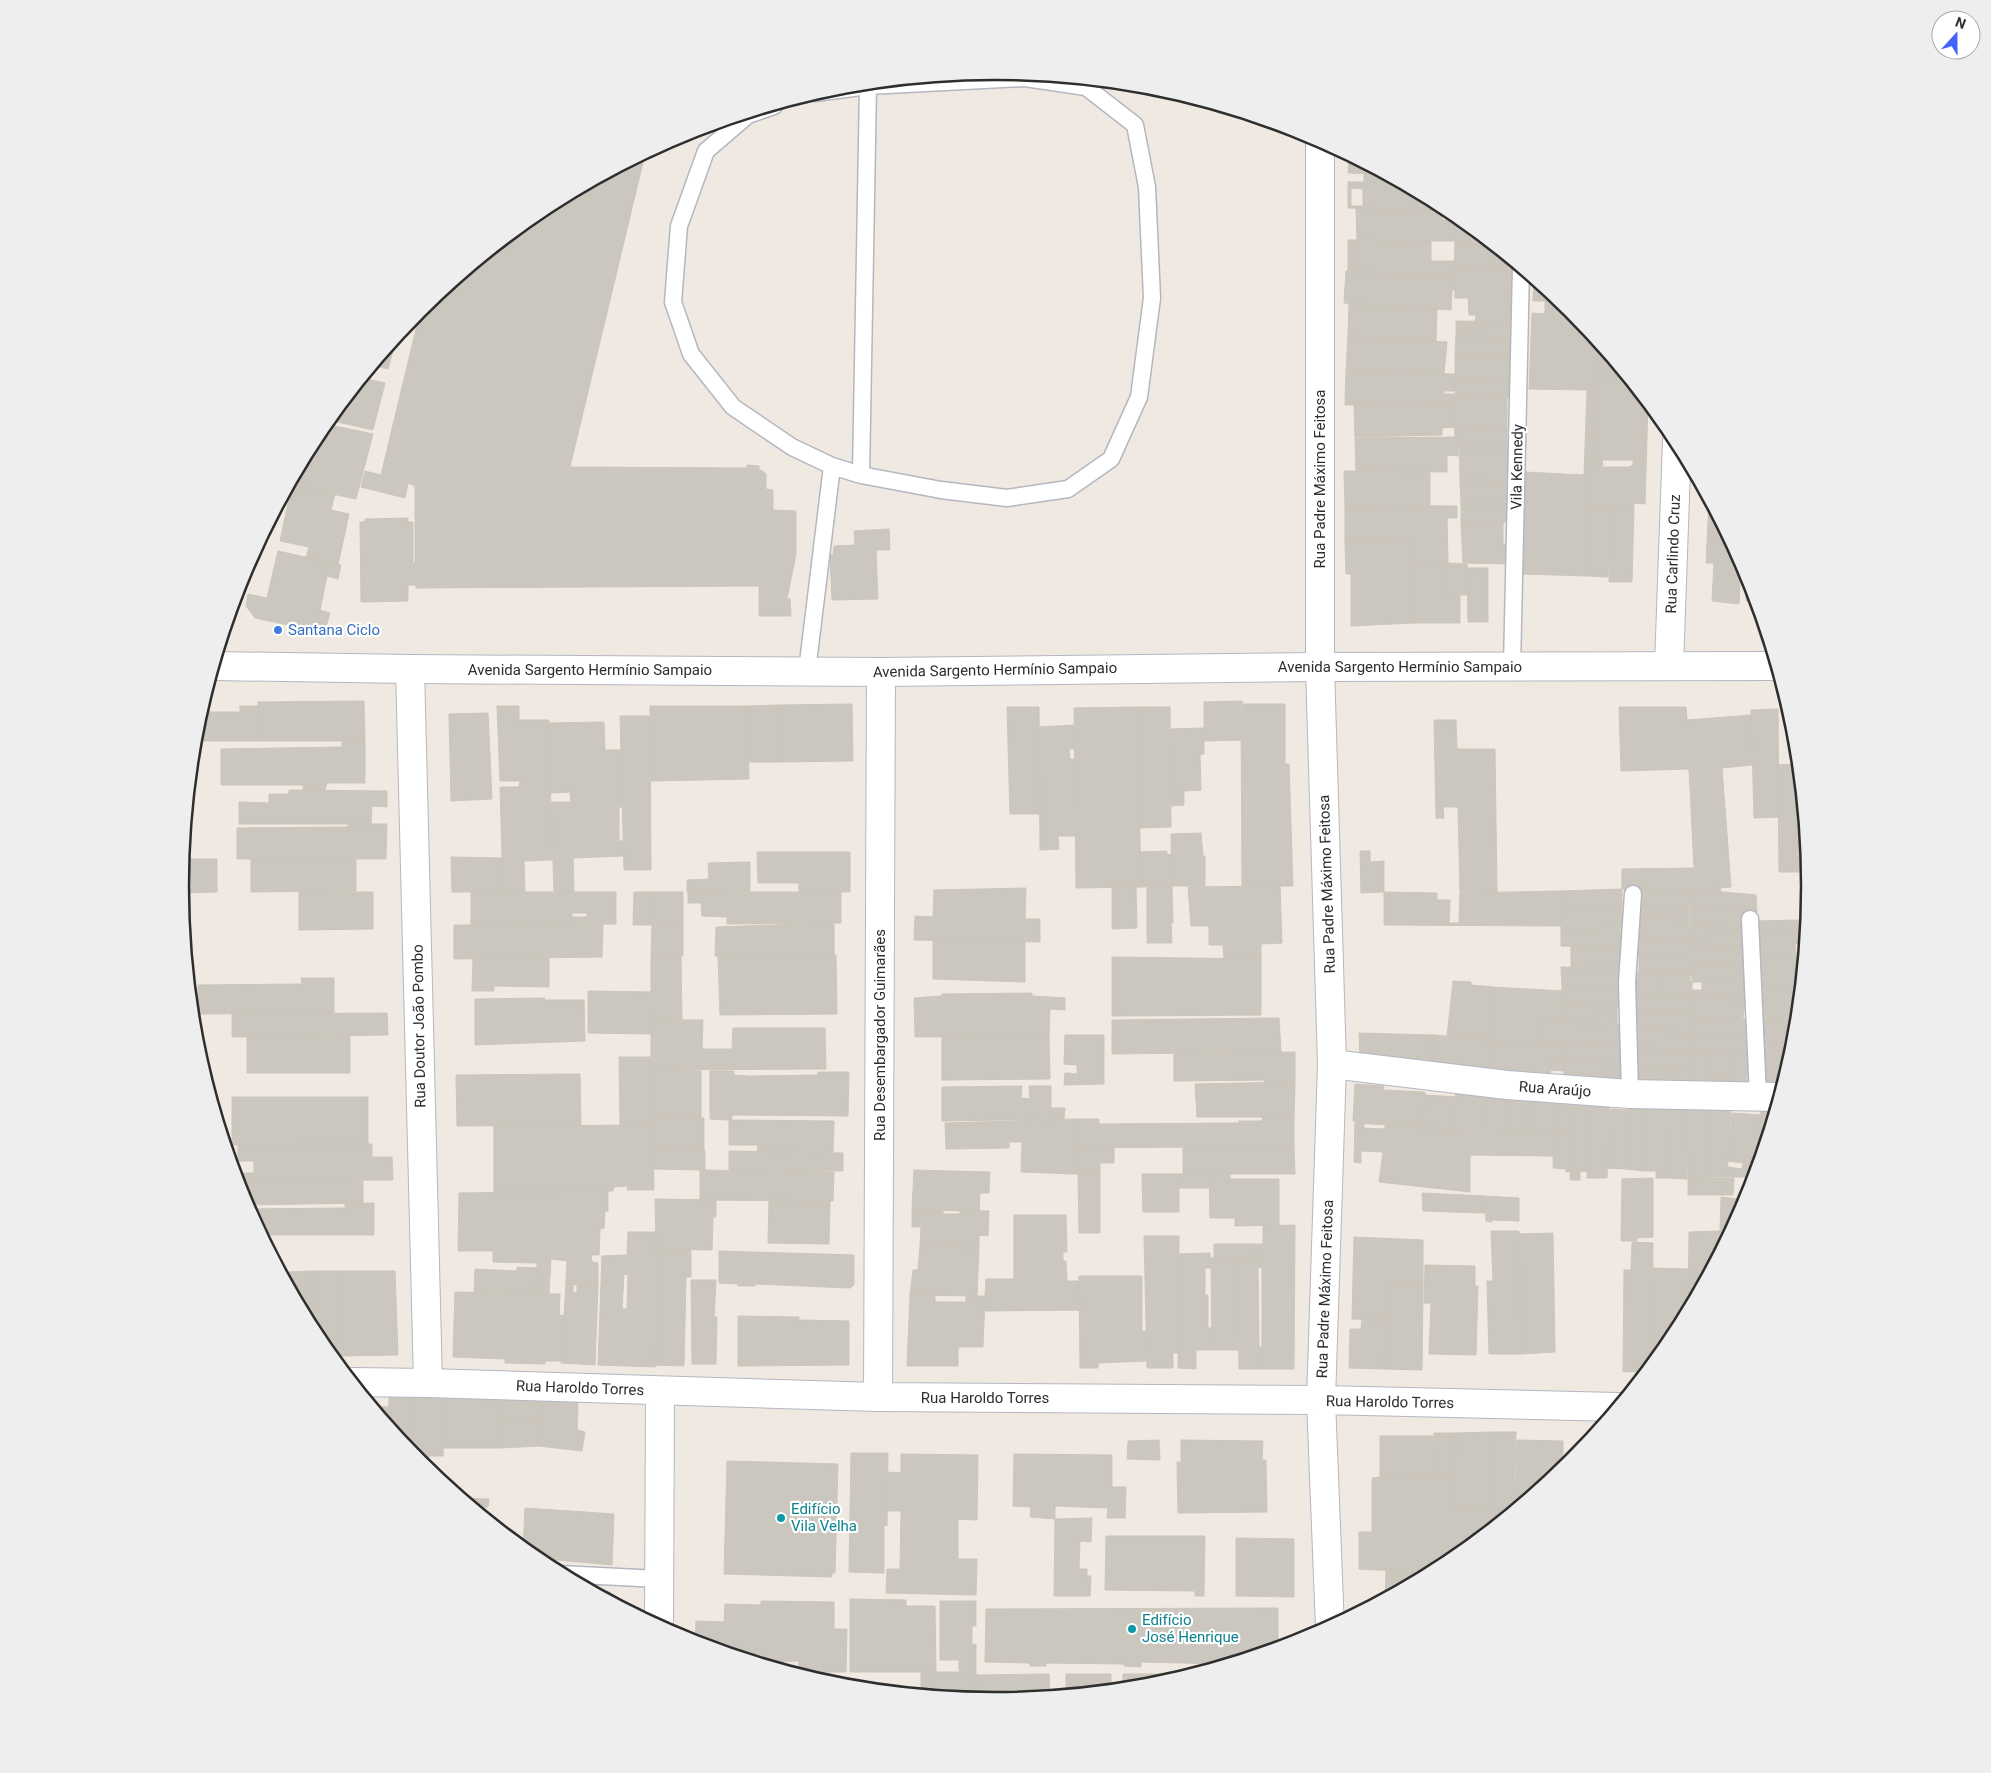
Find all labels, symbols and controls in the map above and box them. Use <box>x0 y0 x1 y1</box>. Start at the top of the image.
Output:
north arrow <box>1931 10 1981 60</box>
text: N <box>1953 14 1968 32</box>
street label: Rua Padre Máximo Feitosa <box>1311 390 1329 568</box>
street label: Vila Kennedy <box>1507 424 1527 510</box>
street label: Rua Carlindo Cruz <box>1662 494 1684 614</box>
place label: Santana Ciclo <box>288 621 380 639</box>
marker: Santana Ciclo <box>272 624 284 636</box>
street label: Avenida Sargento Hermínio Sampaio <box>1278 658 1522 676</box>
street label: Avenida Sargento Hermínio Sampaio <box>873 659 1117 681</box>
street label: Avenida Sargento Hermínio Sampaio <box>468 661 712 679</box>
street label: Rua Padre Máximo Feitosa <box>1315 794 1339 974</box>
street label: Rua Desembargador Guimarães <box>871 929 889 1141</box>
street label: Rua Doutor João Pombo <box>409 944 429 1108</box>
street label: Rua Araújo <box>1518 1077 1592 1101</box>
street label: Rua Padre Máximo Feitosa <box>1313 1199 1337 1379</box>
street label: Rua Haroldo Torres <box>516 1377 644 1399</box>
street label: Rua Haroldo Torres <box>921 1389 1049 1407</box>
street label: Rua Haroldo Torres <box>1326 1392 1454 1412</box>
place label: Edifício Vila Velha <box>791 1500 857 1535</box>
marker: Edifício Vila Velha <box>775 1512 787 1524</box>
place label: Edifício José Henrique <box>1142 1611 1239 1646</box>
marker: Edifício José Henrique <box>1126 1623 1138 1635</box>

